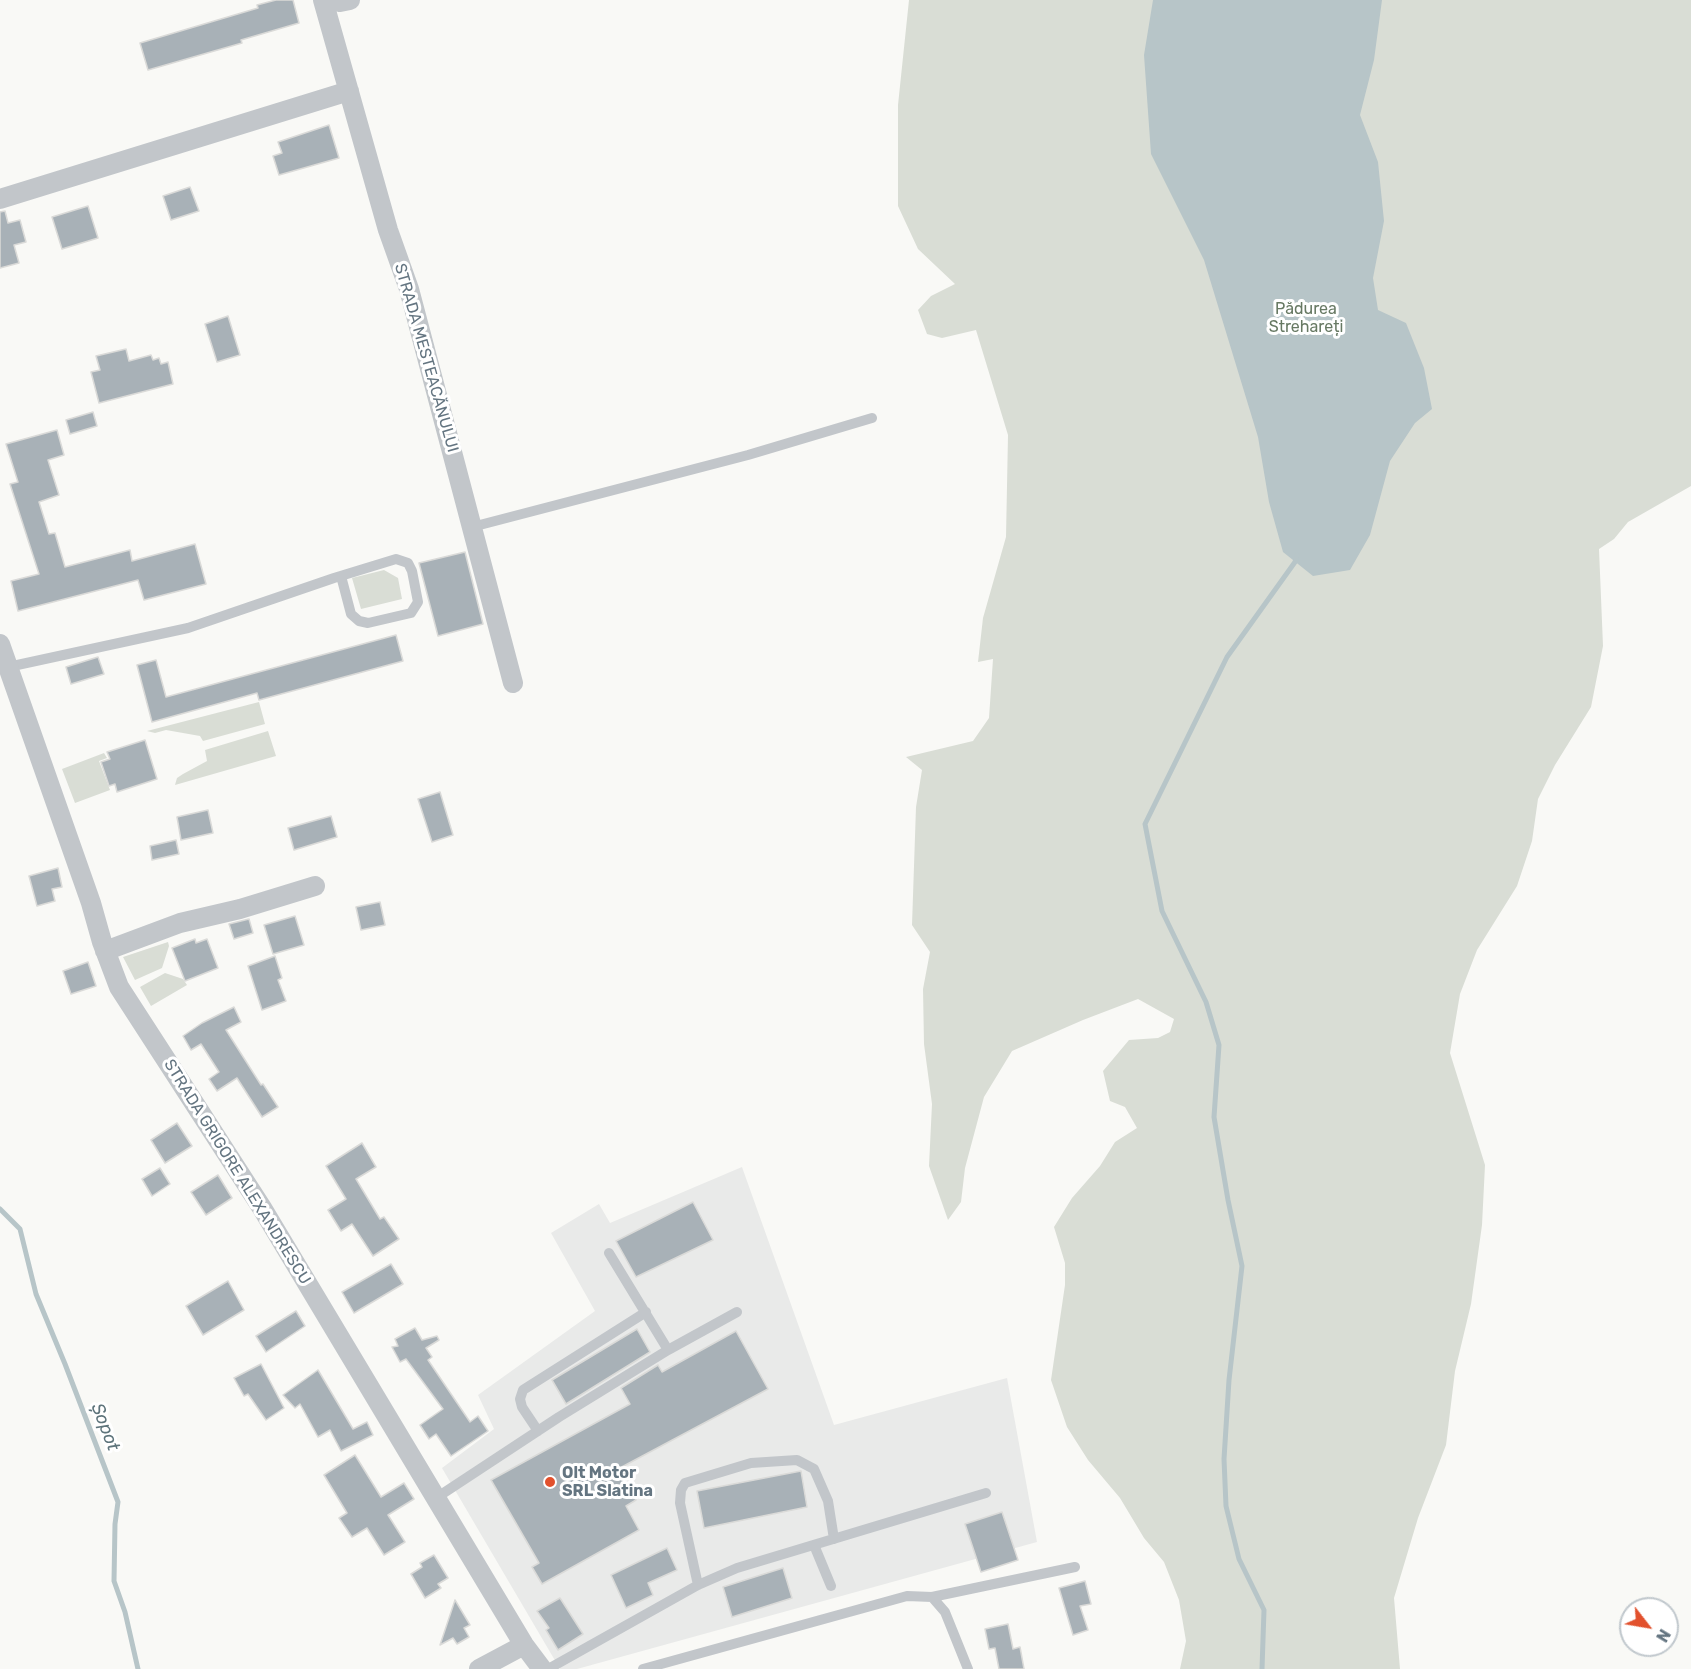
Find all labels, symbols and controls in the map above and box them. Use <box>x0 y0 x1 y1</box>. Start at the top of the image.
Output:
street label: STRADA MESTEACĂNULUI <box>390 261 462 455</box>
park label: Pădurea Strehareți <box>1269 299 1343 337</box>
street label: STRADA GRIGORE ALEXANDRESCU <box>160 1056 314 1288</box>
water label: Șopot <box>86 1400 124 1454</box>
place label: Olt Motor SRL Slatina <box>562 1463 653 1501</box>
marker: Olt Motor SRL Slatina <box>543 1475 557 1489</box>
north arrow <box>1619 1597 1679 1657</box>
text: N <box>1652 1626 1674 1645</box>

